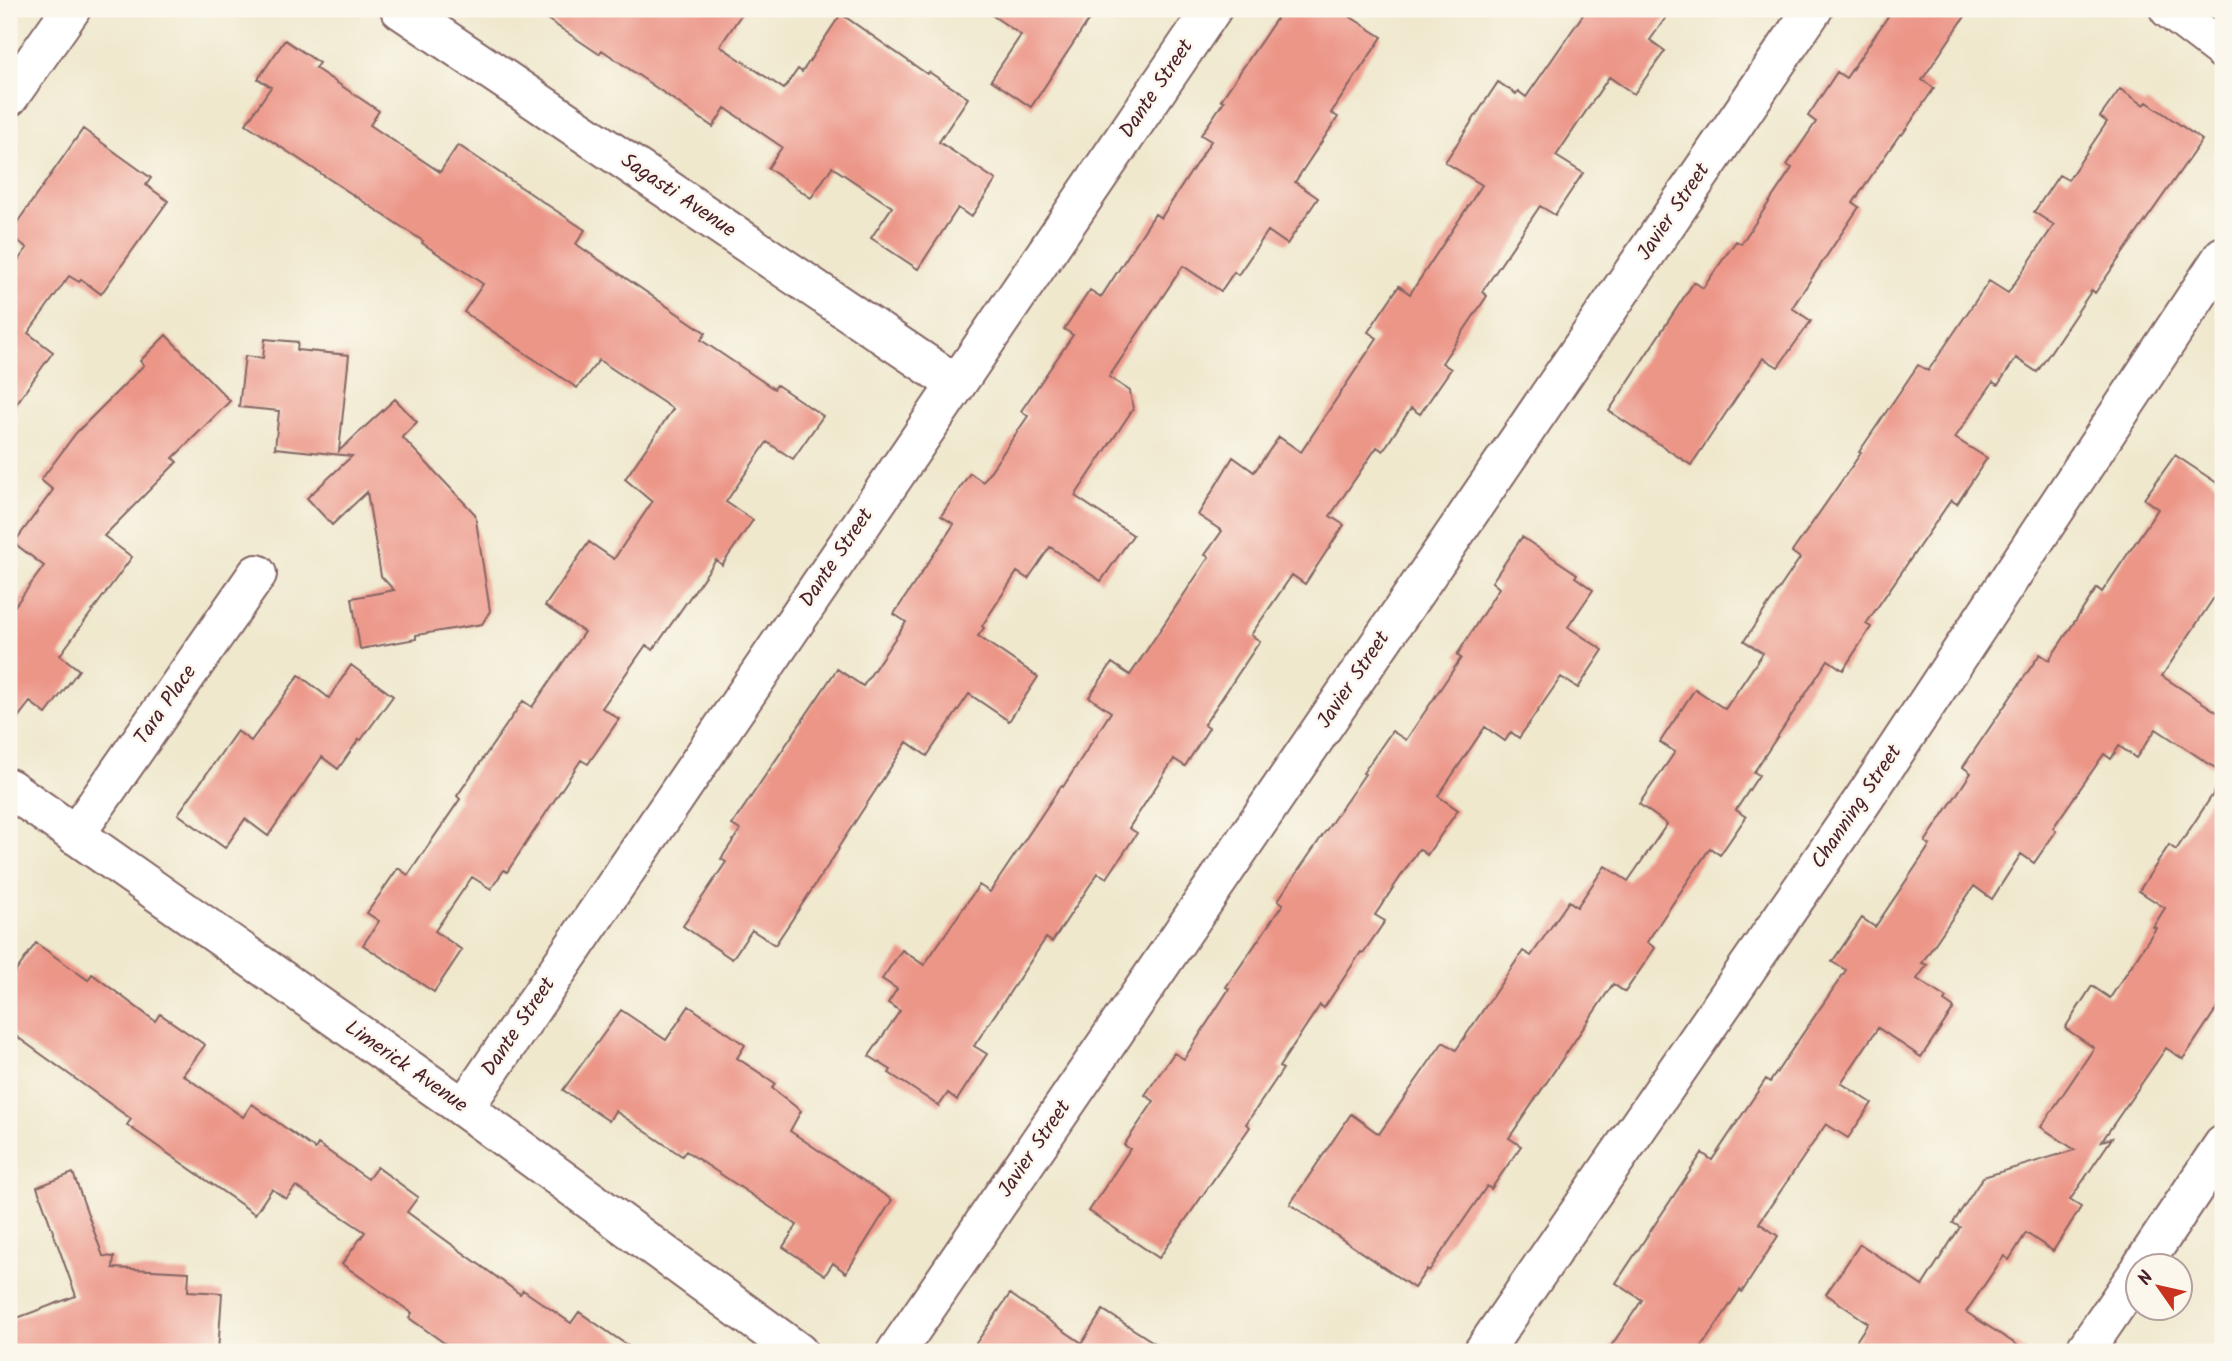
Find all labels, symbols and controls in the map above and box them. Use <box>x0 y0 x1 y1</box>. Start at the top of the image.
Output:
street label: Dante Street <box>1111 32 1203 145</box>
street label: Sagasti Avenue <box>614 145 743 247</box>
street label: Javier Street <box>1629 156 1719 267</box>
street label: Dante Street <box>791 501 883 614</box>
street label: Javier Street <box>1309 624 1399 735</box>
street label: Tara Place <box>126 658 206 752</box>
street label: Channing Street <box>1803 737 1911 876</box>
street label: Dante Street <box>473 970 565 1083</box>
street label: Limerick Avenue <box>338 1012 475 1122</box>
street label: Javier Street <box>990 1093 1080 1204</box>
north arrow <box>2124 1252 2194 1322</box>
text: N <box>2131 1265 2162 1292</box>

